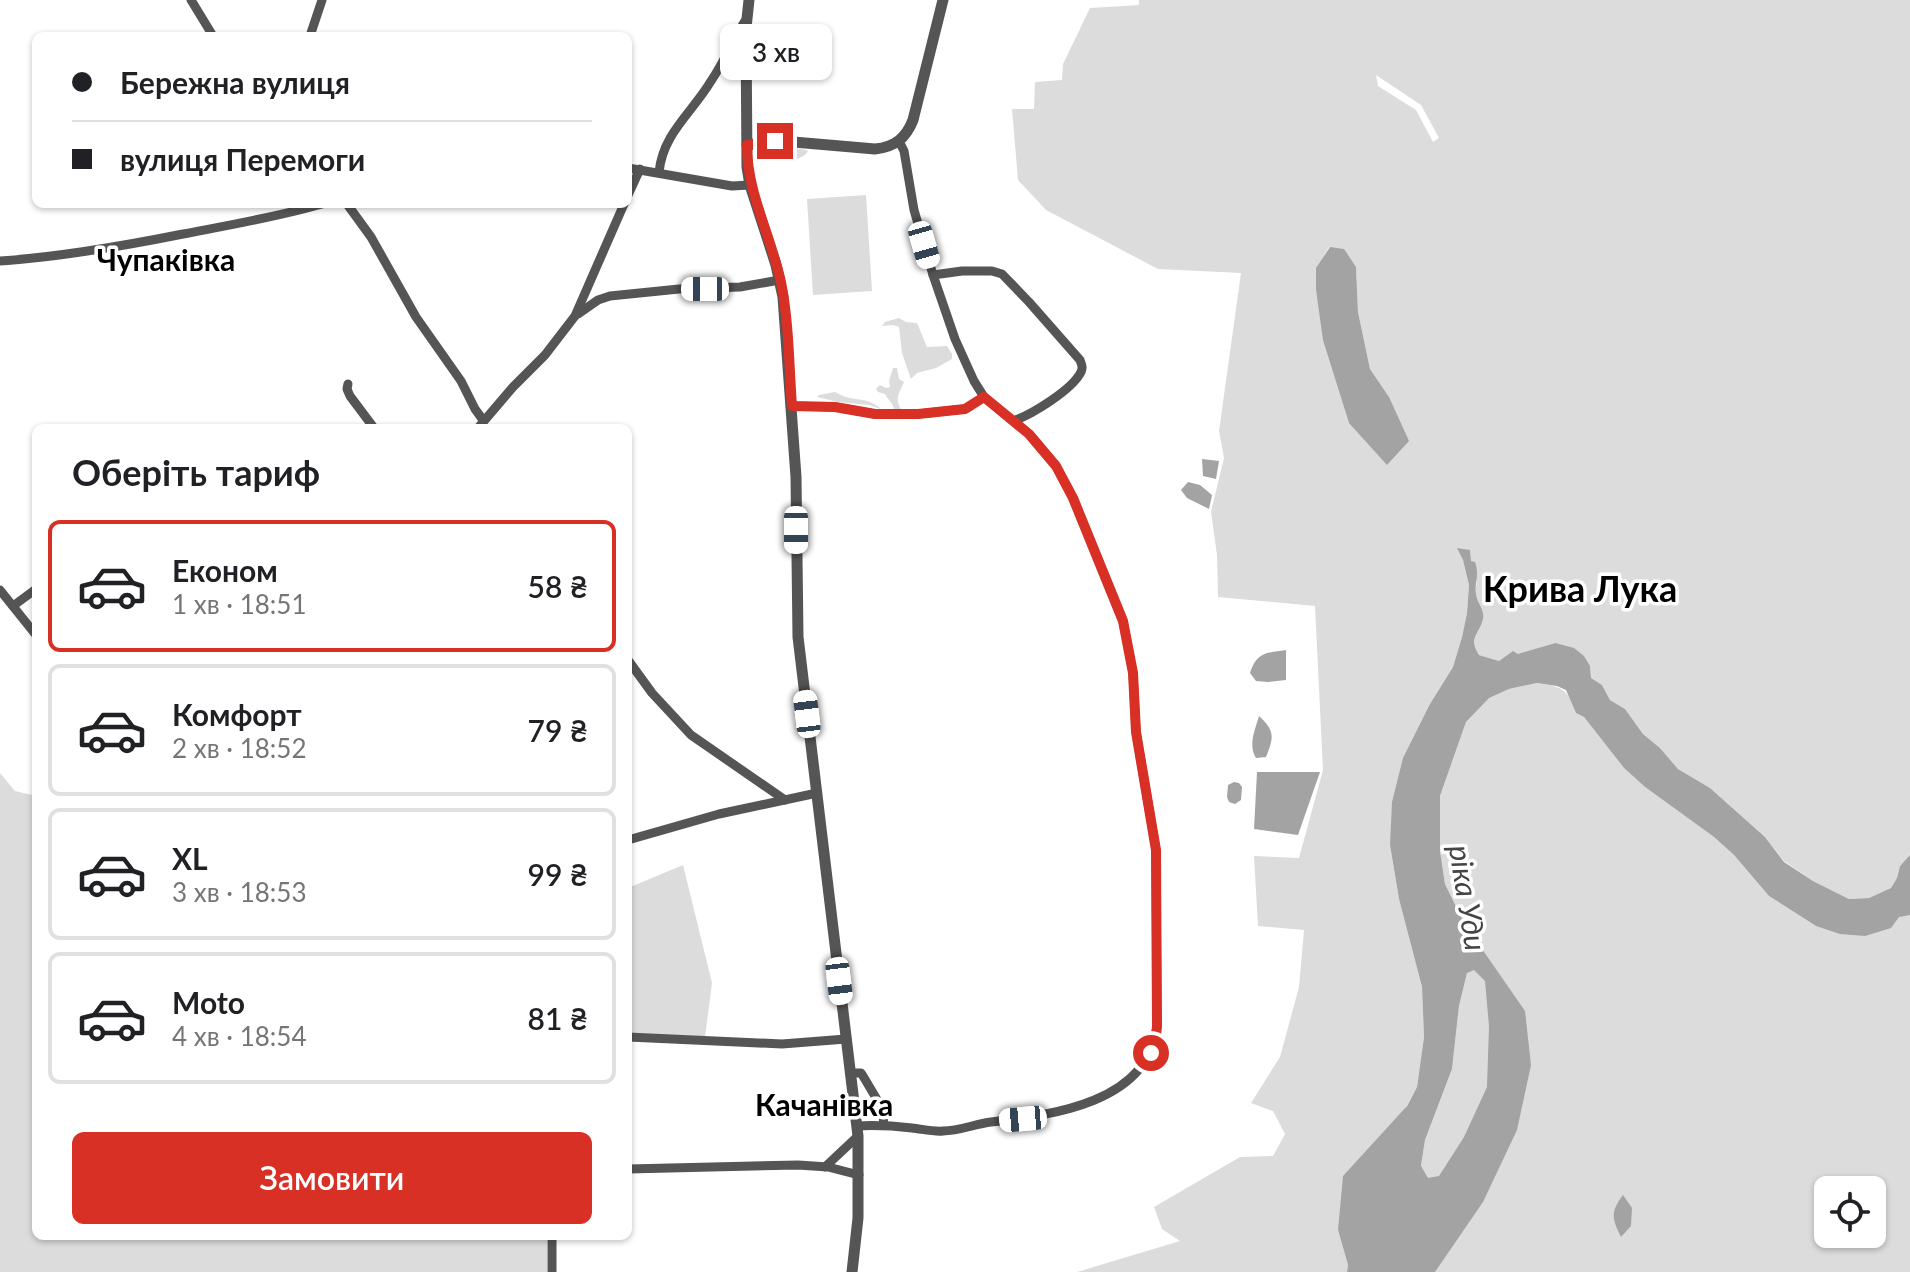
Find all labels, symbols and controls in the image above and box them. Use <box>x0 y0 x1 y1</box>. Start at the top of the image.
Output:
callout: 3 хв <box>719 25 831 81</box>
text: 3 хв <box>752 36 800 68</box>
text: Бережна вулиця <box>120 64 350 100</box>
route end <box>757 123 793 159</box>
text: вулиця Перемоги <box>120 141 365 177</box>
car <box>906 219 942 271</box>
district label: Чупаківка <box>97 241 235 277</box>
car <box>681 277 729 301</box>
text: Оберіть тариф <box>72 450 320 494</box>
car <box>784 506 808 554</box>
icon: car <box>76 550 148 622</box>
text: Економ <box>172 552 278 588</box>
district label: Крива Лука <box>1483 566 1677 610</box>
text: 58 ₴ <box>528 568 588 604</box>
text: 1 хв · 18:51 <box>172 588 307 620</box>
car <box>792 689 822 739</box>
icon: car <box>76 694 148 766</box>
text: Комфорт <box>172 696 302 732</box>
text: 79 ₴ <box>528 712 588 748</box>
text: 2 хв · 18:52 <box>172 732 307 764</box>
icon: car <box>76 838 148 910</box>
text: XL <box>172 840 208 876</box>
water label: ріка Уди <box>1443 842 1495 953</box>
text: 99 ₴ <box>528 856 588 892</box>
text: 3 хв · 18:53 <box>172 876 307 908</box>
car <box>824 956 854 1006</box>
icon: car <box>76 982 148 1054</box>
text: Moto <box>172 984 245 1020</box>
text: 81 ₴ <box>528 1000 588 1036</box>
text: 4 хв · 18:54 <box>172 1020 307 1052</box>
route start <box>1133 1035 1169 1071</box>
district label: Качанівка <box>755 1086 893 1122</box>
car <box>998 1105 1048 1133</box>
button: Замовити <box>72 1132 592 1224</box>
map controls <box>1814 1176 1886 1248</box>
button: locate <box>1814 1176 1886 1248</box>

